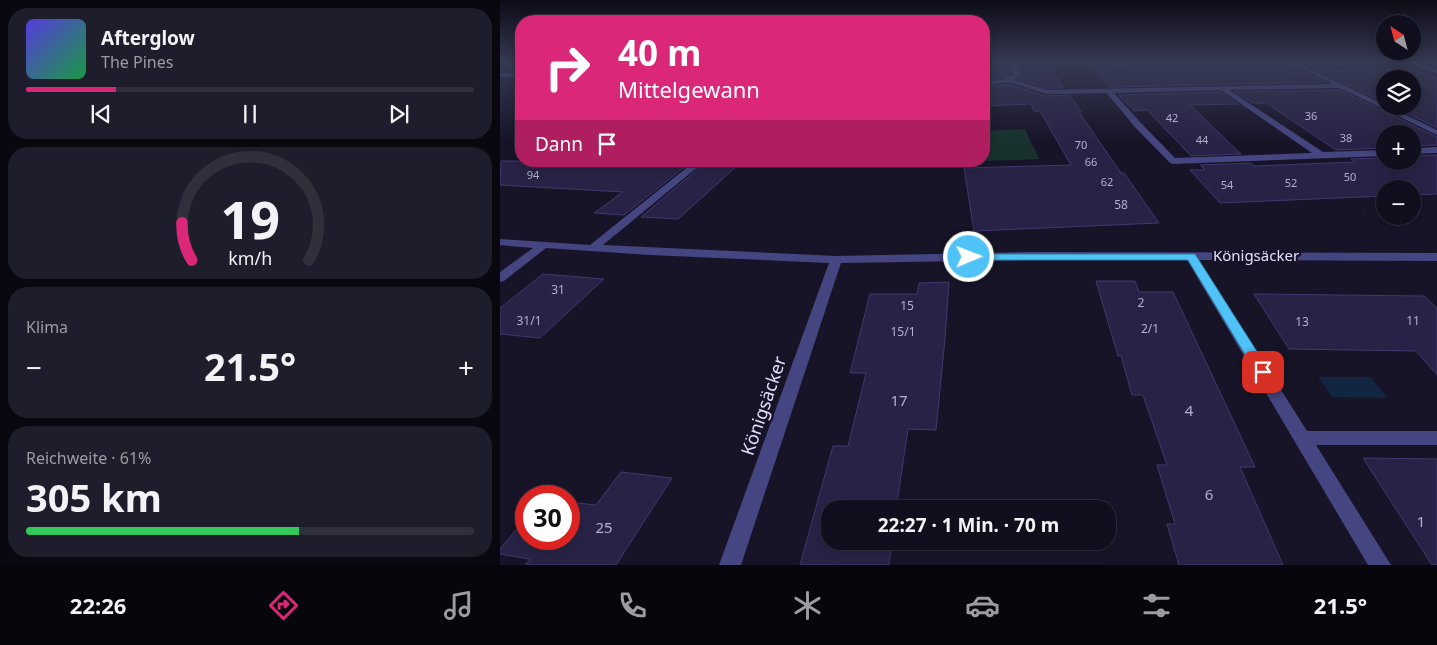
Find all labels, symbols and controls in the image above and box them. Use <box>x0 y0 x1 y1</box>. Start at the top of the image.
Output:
north arrow <box>1376 15 1421 60</box>
map controls <box>1376 15 1421 225</box>
text: Afterglow <box>101 25 195 51</box>
text: 40 m <box>618 29 701 76</box>
icon: right <box>535 35 600 100</box>
text: The Pines <box>101 51 173 73</box>
button: layers <box>1376 70 1421 115</box>
text: Mittelgewann <box>618 74 760 104</box>
icon: previous <box>87 100 115 128</box>
icon: pause <box>236 100 264 128</box>
icon: next <box>385 100 413 128</box>
house number: 36 <box>1305 108 1317 123</box>
house number: 42 <box>1166 110 1178 125</box>
button: + <box>1376 125 1421 170</box>
icon: arrive <box>593 130 621 158</box>
house number: 38 <box>1340 130 1352 145</box>
text: Dann <box>535 131 583 157</box>
house number: 44 <box>1196 132 1209 147</box>
house number: 70 <box>1075 137 1087 152</box>
house number: 66 <box>1085 154 1097 169</box>
house number: 94 <box>527 167 540 182</box>
house number: 50 <box>1344 169 1356 184</box>
house number: 62 <box>1101 174 1113 189</box>
house number: 52 <box>1285 175 1297 190</box>
house number: 54 <box>1221 177 1234 192</box>
button: − <box>1376 180 1421 225</box>
text: 19 <box>220 183 280 254</box>
house number: 58 <box>1114 196 1128 213</box>
position arrow <box>942 230 994 282</box>
street label: Königsäcker <box>1213 245 1299 265</box>
text: km/h <box>228 246 272 270</box>
house number: 31 <box>551 281 565 298</box>
house number: 2 <box>1138 294 1145 311</box>
house number: 15 <box>900 297 914 314</box>
house number: 31/1 <box>516 312 542 329</box>
house number: 11 <box>1406 312 1420 329</box>
house number: 13 <box>1295 313 1309 330</box>
text: Klima <box>26 316 68 338</box>
house number: 2/1 <box>1141 320 1159 337</box>
house number: 15/1 <box>890 323 916 340</box>
text: 21.5° <box>204 340 296 392</box>
text: − <box>26 348 42 386</box>
text: + <box>458 348 474 386</box>
pin <box>1242 351 1284 393</box>
street label: Königsäcker <box>735 352 791 458</box>
icon: arrive <box>1249 358 1277 386</box>
house number: 17 <box>890 390 908 410</box>
house number: 4 <box>1185 400 1194 420</box>
text: Reichweite · 61% <box>26 447 151 469</box>
text: 305 km <box>26 471 162 523</box>
house number: 6 <box>1205 484 1213 504</box>
speed limit sign: 30 <box>515 485 580 550</box>
house number: 1 <box>1417 511 1425 531</box>
text: 22:27 · 1 Min. · 70 m <box>878 512 1059 538</box>
house number: 25 <box>595 517 613 537</box>
icon: directions <box>266 588 301 623</box>
icon: music <box>441 588 476 623</box>
icon: phone <box>615 588 650 623</box>
icon: climate <box>790 588 825 623</box>
icon: car <box>965 588 1000 623</box>
icon: filters <box>1139 588 1174 623</box>
text: 22:26 <box>70 590 126 620</box>
text: 21.5° <box>1314 590 1367 620</box>

